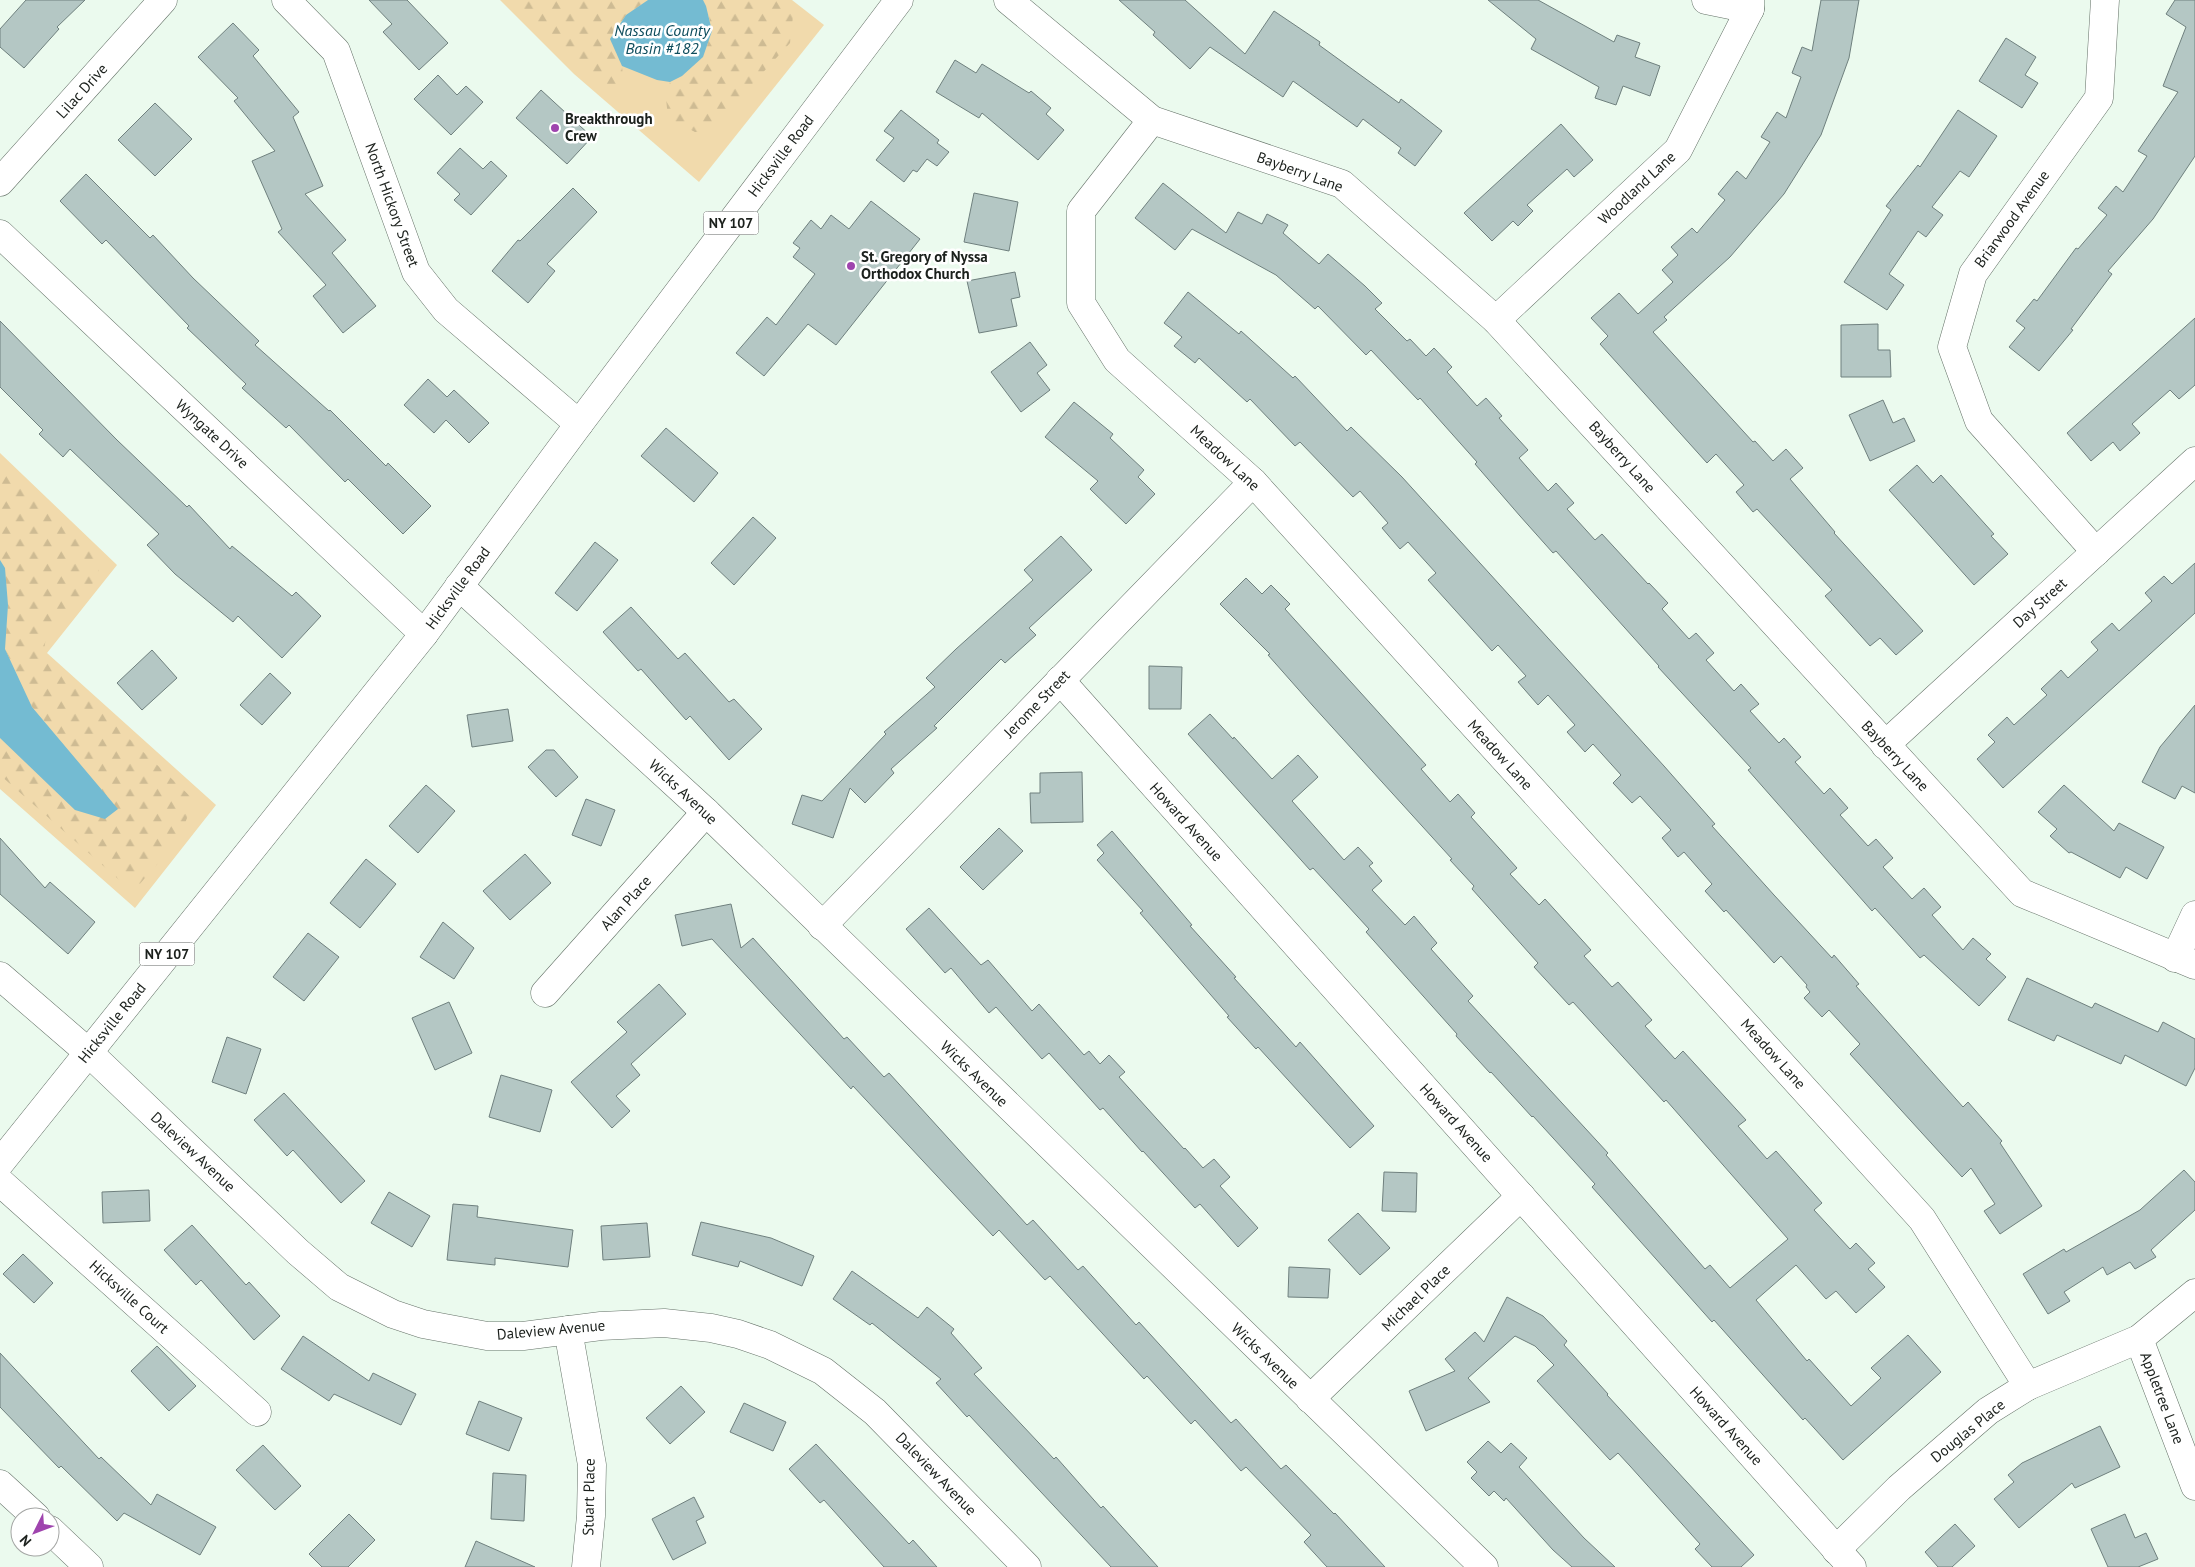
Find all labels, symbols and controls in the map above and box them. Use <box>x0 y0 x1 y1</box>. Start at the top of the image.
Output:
water label: Nassau County Basin #182 <box>614 20 711 58</box>
street label: Lilac Drive <box>52 59 111 122</box>
place label: Breakthrough Crew <box>565 109 653 145</box>
street label: Hicksville Road <box>744 111 818 200</box>
marker: Breakthrough Crew <box>549 122 561 134</box>
street label: North Hickory Street <box>361 140 424 270</box>
street label: Bayberry Lane <box>1254 147 1346 196</box>
street label: Woodland Lane <box>1594 147 1679 228</box>
street label: Briarwood Avenue <box>1970 166 2053 271</box>
road number: NY 107 <box>704 212 758 234</box>
place label: St. Gregory of Nyssa Orthodox Church <box>861 247 988 283</box>
marker: St. Gregory of Nyssa Orthodox Church <box>845 260 857 272</box>
street label: Wyngate Drive <box>172 395 253 472</box>
street label: Bayberry Lane <box>1585 417 1660 497</box>
street label: Meadow Lane <box>1187 421 1264 495</box>
street label: Hicksville Road <box>421 543 494 633</box>
street label: Day Street <box>2009 573 2071 632</box>
street label: Jerome Street <box>999 666 1074 742</box>
street label: Meadow Lane <box>1464 716 1537 794</box>
street label: Bayberry Lane <box>1858 716 1933 795</box>
street label: Wicks Avenue <box>645 755 722 828</box>
street label: Howard Avenue <box>1146 778 1227 865</box>
street label: Alan Place <box>596 871 655 934</box>
road number: NY 107 <box>140 942 194 966</box>
street label: Hicksville Road <box>73 979 150 1067</box>
street label: Meadow Lane <box>1737 1015 1810 1093</box>
street label: Wicks Avenue <box>936 1037 1012 1111</box>
street label: Howard Avenue <box>1416 1079 1497 1166</box>
street label: Daleview Avenue <box>147 1108 240 1196</box>
street label: Hicksville Court <box>86 1256 173 1337</box>
street label: Michael Place <box>1377 1260 1454 1335</box>
street label: Daleview Avenue <box>496 1315 606 1344</box>
street label: Wicks Avenue <box>1227 1319 1303 1393</box>
street label: Appletree Lane <box>2136 1349 2189 1447</box>
street label: Howard Avenue <box>1686 1382 1767 1469</box>
street label: Douglas Place <box>1927 1395 2009 1466</box>
street label: Daleview Avenue <box>892 1428 981 1519</box>
street label: Stuart Place <box>578 1458 599 1536</box>
north arrow <box>10 1507 60 1557</box>
text: N <box>16 1531 35 1550</box>

